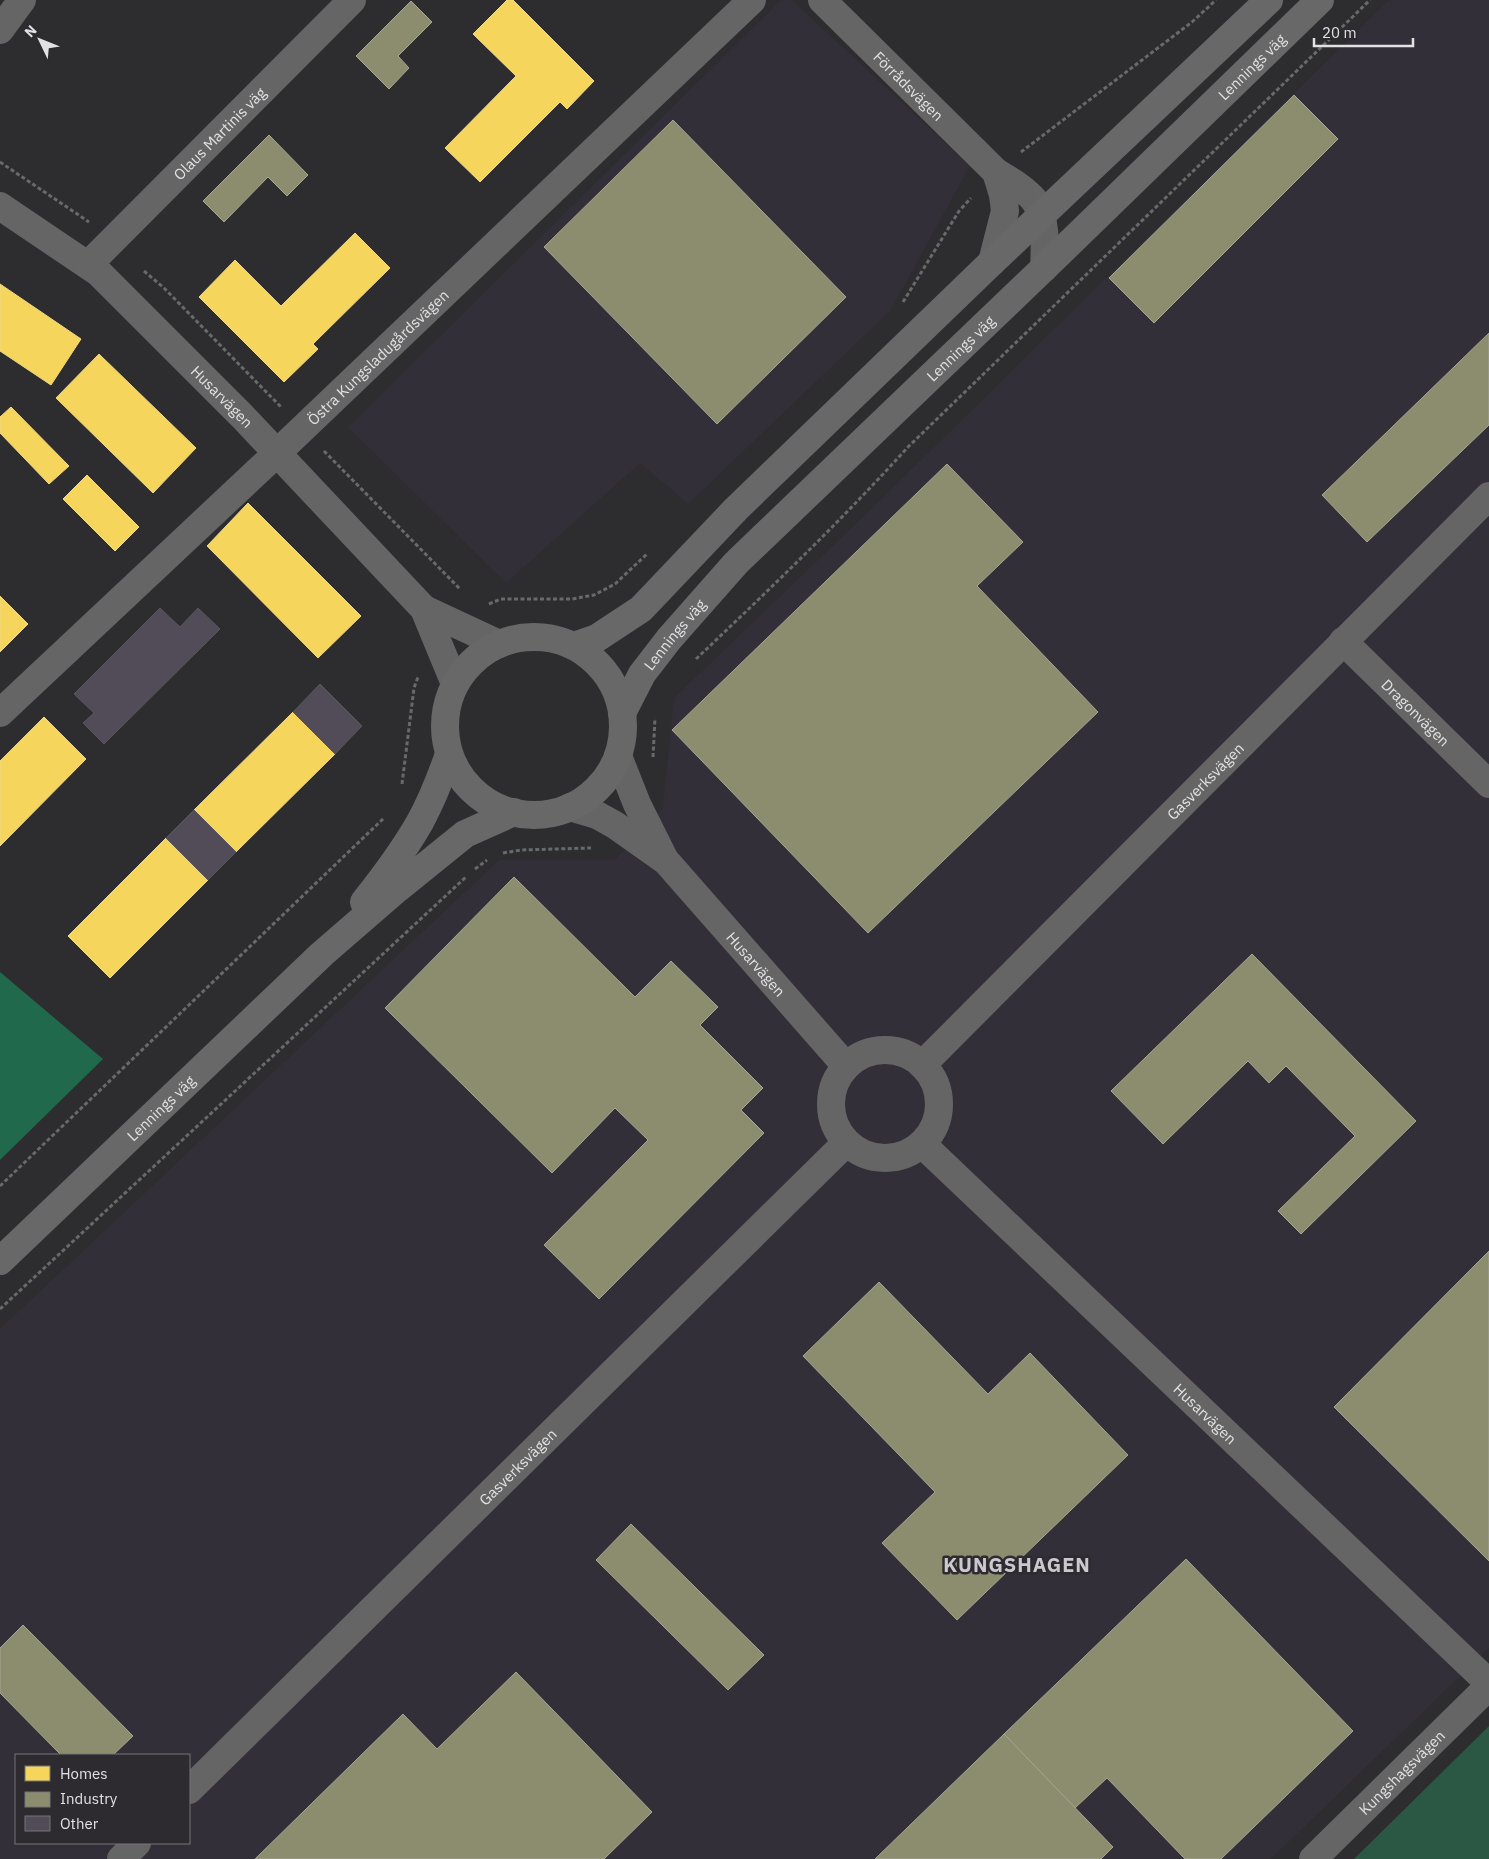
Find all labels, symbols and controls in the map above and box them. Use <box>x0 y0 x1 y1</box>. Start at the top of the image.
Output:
north arrow <box>15 15 65 65</box>
scale bar <box>1314 15 1413 47</box>
text: N <box>20 21 41 41</box>
text: 20 m <box>1322 23 1357 42</box>
street label: Lennings väg <box>1214 29 1289 104</box>
street label: Förrådsvägen <box>870 47 948 125</box>
street label: Olaus Martinis väg <box>169 83 270 184</box>
street label: Östra Kungsladugårdsvägen <box>303 285 452 429</box>
street label: Lennings väg <box>922 311 998 385</box>
street label: Husarvägen <box>187 361 257 431</box>
street label: Lennings väg <box>639 595 710 674</box>
street label: Dragonvägen <box>1378 675 1454 750</box>
street label: Gasverksvägen <box>1163 738 1248 824</box>
street label: Husarvägen <box>723 927 790 1000</box>
street label: Lennings väg <box>123 1071 199 1145</box>
street label: Husarvägen <box>1170 1379 1241 1448</box>
street label: Gasverksvägen <box>475 1424 560 1509</box>
district label: KUNGSHAGEN <box>943 1551 1091 1578</box>
street label: Kungshagsvägen <box>1354 1726 1448 1819</box>
legend <box>15 1754 190 1844</box>
text: Homes <box>60 1764 108 1783</box>
text: Industry <box>60 1789 118 1808</box>
text: Other <box>60 1814 99 1833</box>

